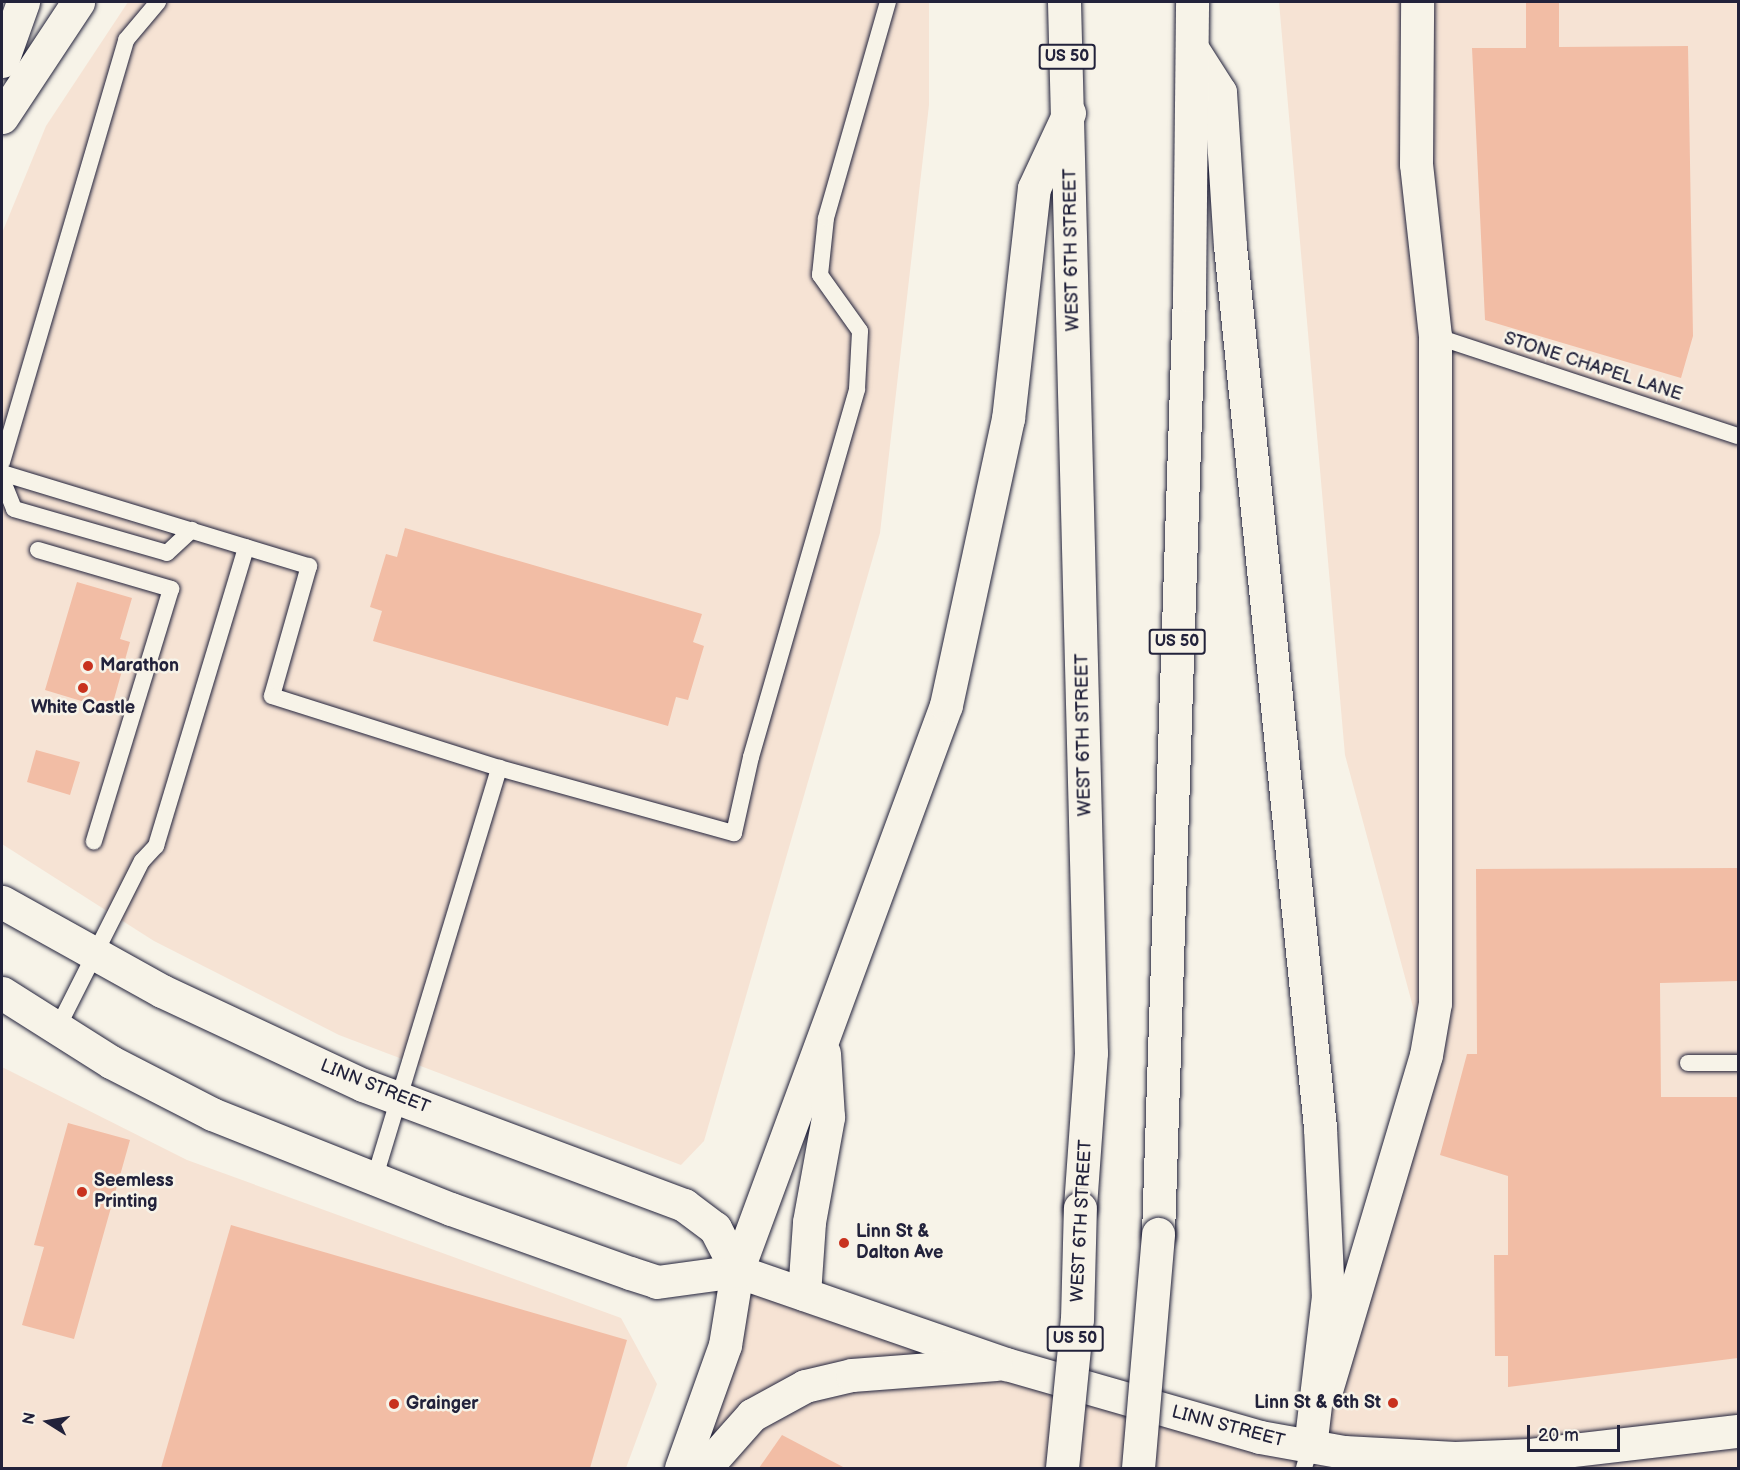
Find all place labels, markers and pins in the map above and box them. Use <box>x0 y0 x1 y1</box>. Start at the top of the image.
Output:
place label: Marathon <box>100 655 179 677</box>
marker: Marathon <box>81 659 95 673</box>
marker: White Castle <box>76 681 90 695</box>
place label: White Castle <box>31 697 135 719</box>
place label: Seemless Printing <box>94 1171 174 1214</box>
marker: Seemless Printing <box>75 1185 89 1199</box>
place label: Linn St & Dalton Ave <box>856 1222 943 1264</box>
marker: Linn St & Dalton Ave <box>837 1236 851 1250</box>
place label: Linn St & 6th St <box>1254 1392 1381 1414</box>
place label: Grainger <box>406 1393 479 1415</box>
marker: Linn St & 6th St <box>1386 1396 1400 1410</box>
marker: Grainger <box>387 1397 401 1411</box>

